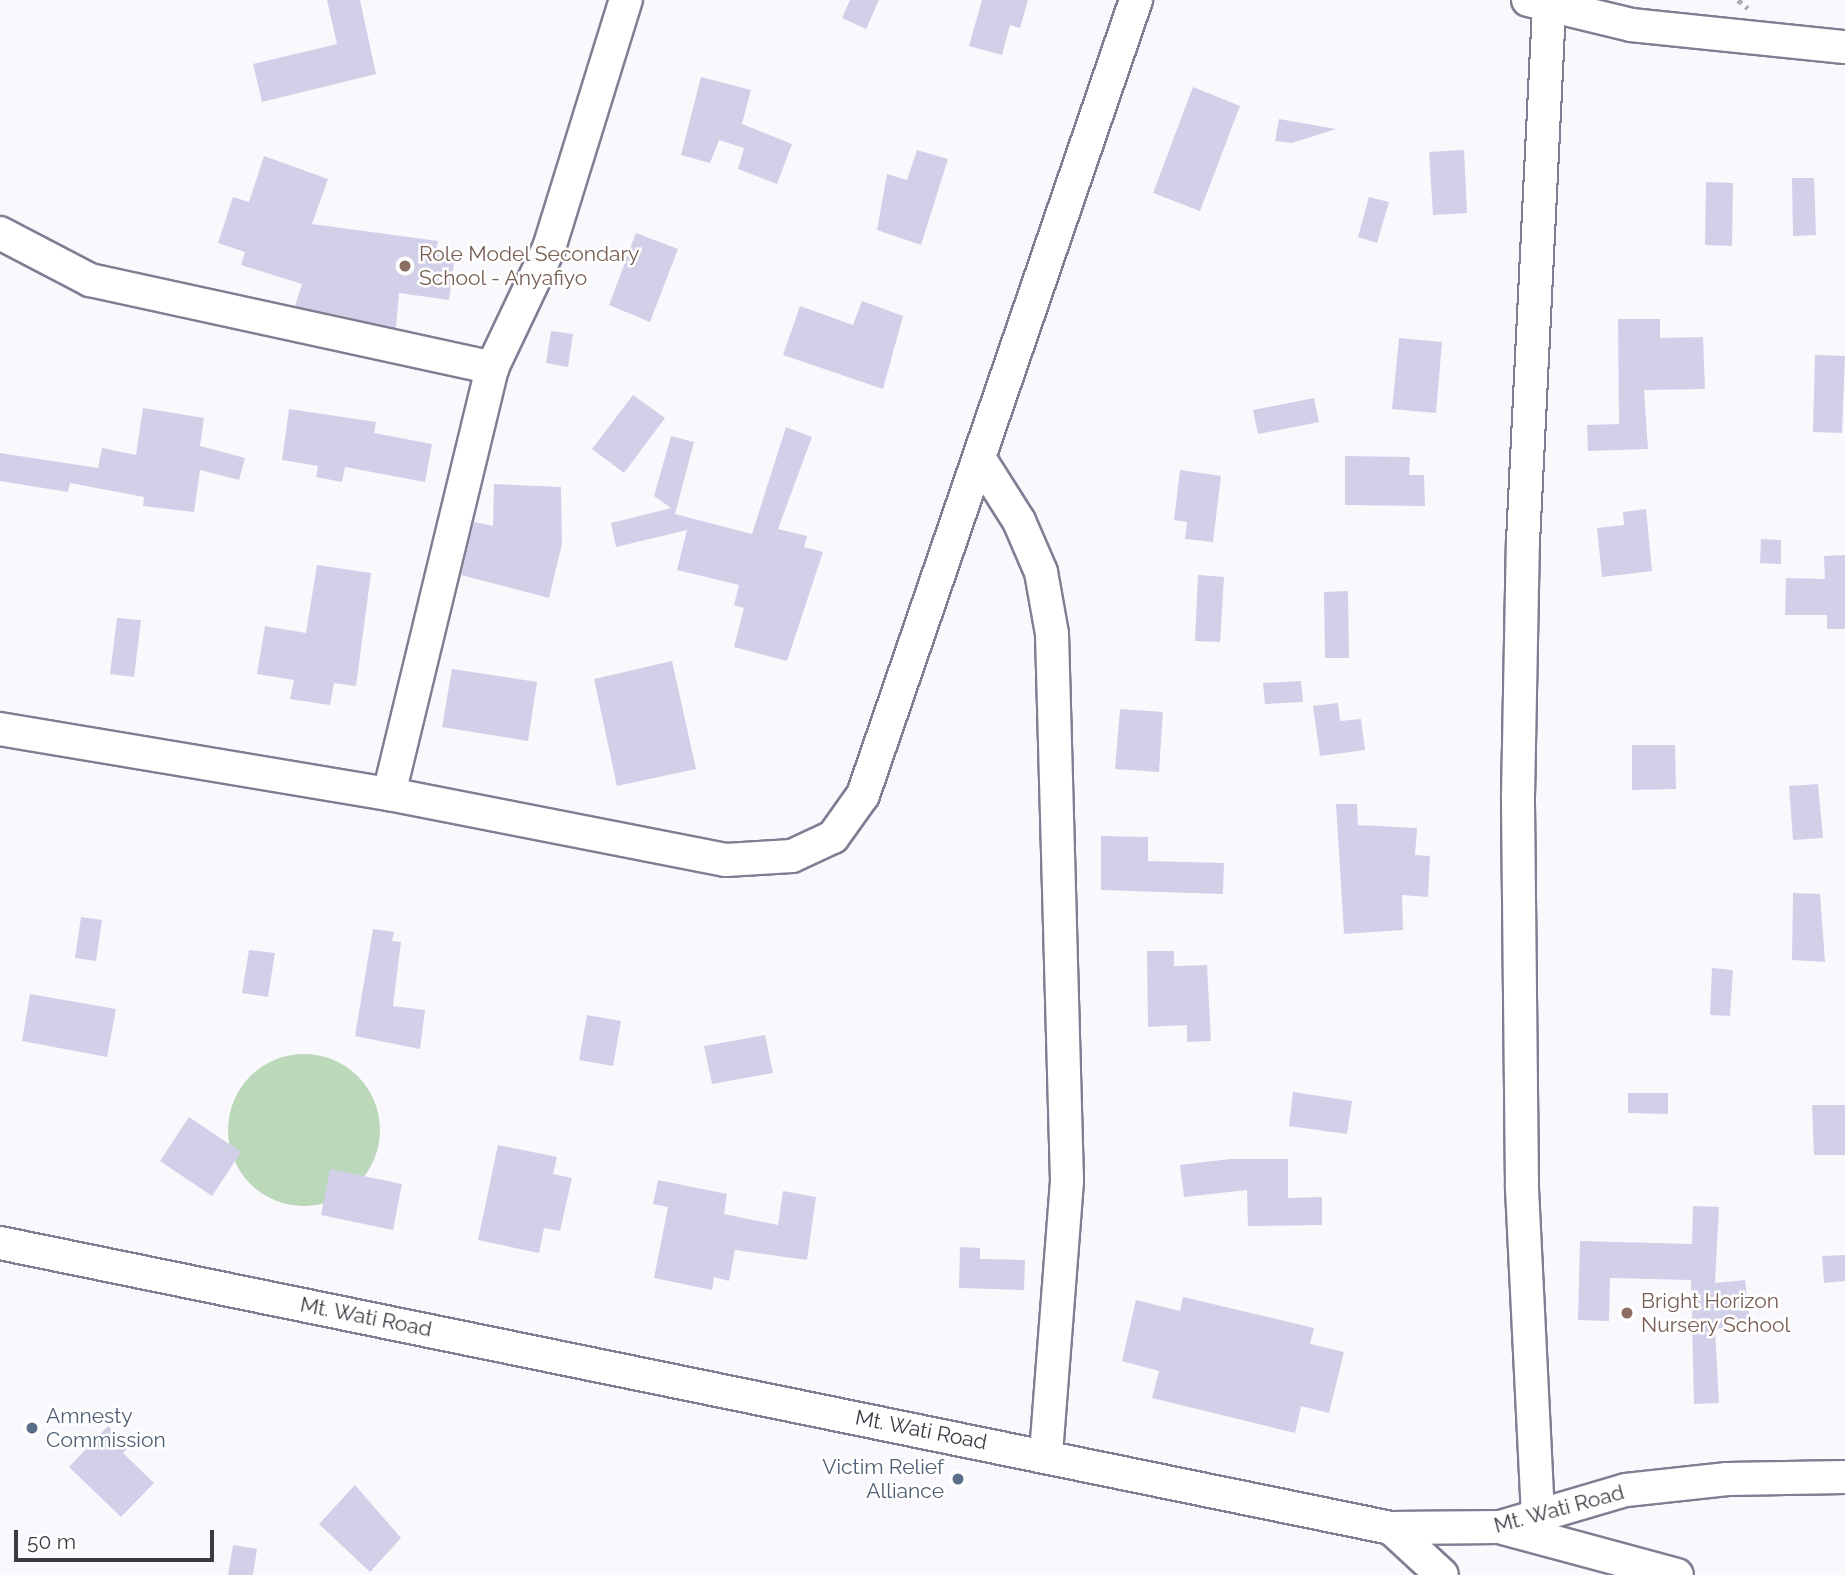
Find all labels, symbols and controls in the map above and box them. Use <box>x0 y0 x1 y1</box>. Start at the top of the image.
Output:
place label: Role Model Secondary School - Anyafiyo <box>419 241 640 291</box>
marker: Role Model Secondary School - Anyafiyo <box>397 258 413 274</box>
place label: Bright Horizon Nursery School <box>1641 1288 1791 1338</box>
street label: Mt. Wati Road <box>298 1292 434 1342</box>
marker: Bright Horizon Nursery School <box>1619 1305 1635 1321</box>
place label: Amnesty Commission <box>46 1403 166 1453</box>
street label: Mt. Wati Road <box>853 1405 989 1455</box>
marker: Amnesty Commission <box>24 1420 40 1436</box>
place label: Victim Relief Alliance <box>822 1454 944 1504</box>
marker: Victim Relief Alliance <box>950 1471 966 1487</box>
street label: Mt. Wati Road <box>1491 1479 1627 1539</box>
scale bar <box>18 1516 217 1560</box>
text: 50 m <box>27 1529 76 1554</box>

